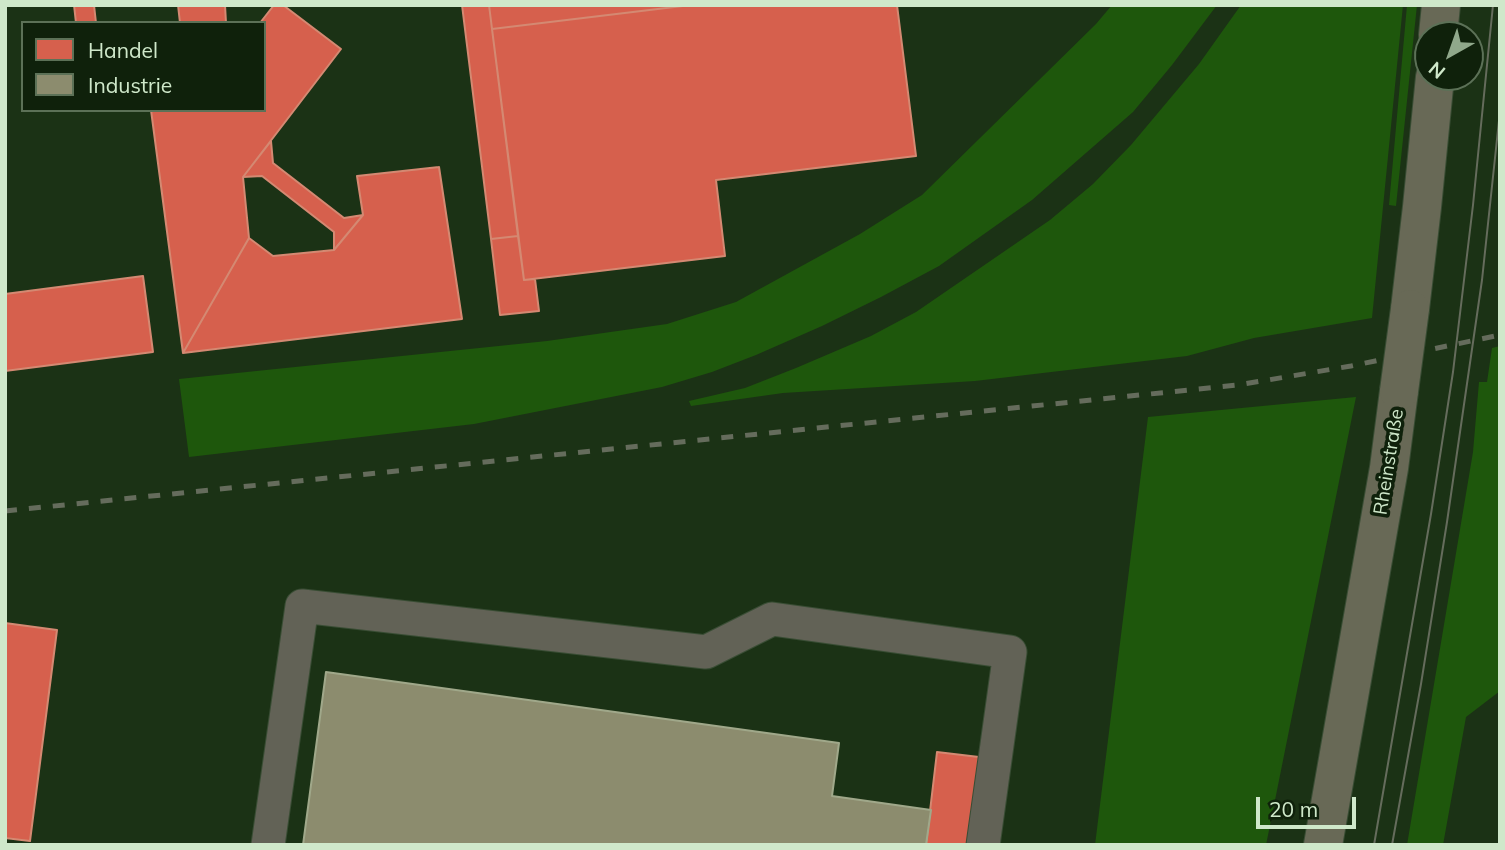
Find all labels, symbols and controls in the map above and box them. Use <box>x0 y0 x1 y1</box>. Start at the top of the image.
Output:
legend <box>21 21 266 112</box>
north arrow <box>1414 21 1484 91</box>
text: Handel <box>88 37 158 63</box>
text: N <box>1424 57 1450 84</box>
text: Industrie <box>88 72 172 98</box>
street label: Rheinstraße <box>1369 407 1409 517</box>
scale bar <box>1260 784 1360 828</box>
text: 20 m <box>1269 796 1318 822</box>

